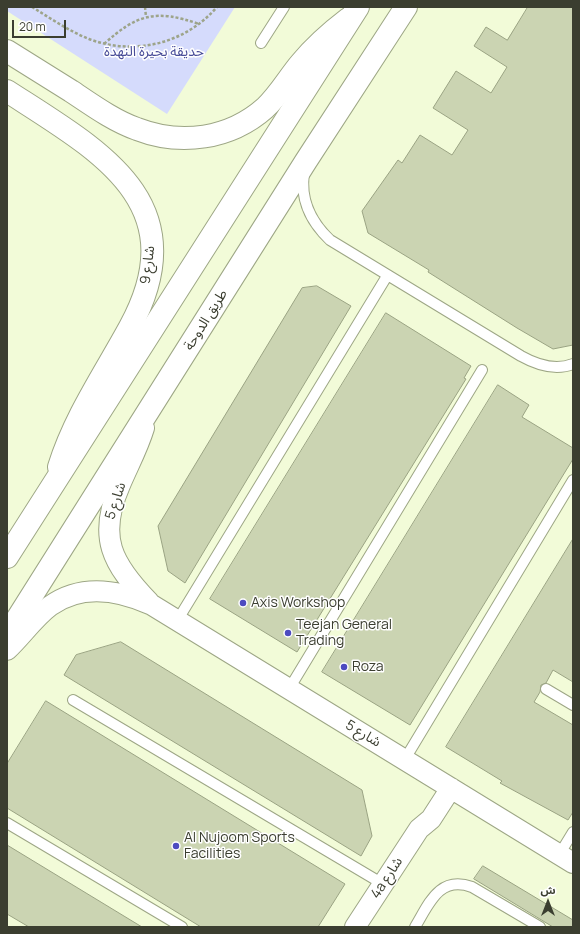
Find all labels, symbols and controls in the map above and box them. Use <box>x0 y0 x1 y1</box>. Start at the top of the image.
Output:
scale bar <box>14 12 68 38</box>
text: 20 m <box>19 18 46 35</box>
park label: حديقة بحيرة النهدة <box>104 44 204 60</box>
street label: شارع 9 <box>137 245 159 285</box>
street label: طريق الدوحة <box>181 286 231 354</box>
street label: شارع 5 <box>102 480 130 522</box>
place label: Axis Workshop <box>251 595 345 611</box>
marker: Axis Workshop <box>238 598 248 608</box>
place label: Teejan General Trading <box>296 617 392 650</box>
marker: Teejan General Trading <box>283 628 293 638</box>
place label: Roza <box>352 659 384 675</box>
marker: Roza <box>339 662 349 672</box>
street label: شارع 5 <box>342 717 384 751</box>
place label: Al Nujoom Sports Facilities <box>184 830 295 862</box>
marker: Al Nujoom Sports Facilities <box>171 841 181 851</box>
street label: 4a شارع <box>367 854 407 902</box>
north arrow <box>528 882 568 922</box>
text: ش <box>540 882 556 897</box>

